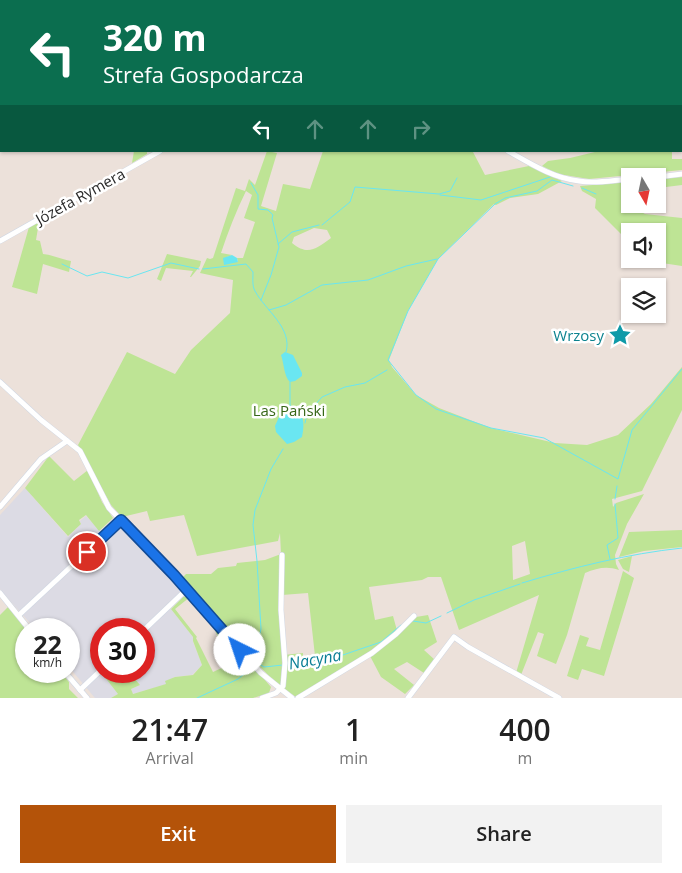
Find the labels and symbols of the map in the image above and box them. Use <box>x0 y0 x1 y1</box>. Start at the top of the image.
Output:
street label: Józefa Rymera <box>30 163 128 230</box>
north arrow <box>621 168 666 212</box>
place icon: Wrzosy <box>607 322 633 348</box>
place label: Wrzosy <box>553 325 604 345</box>
park label: Las Pański <box>253 400 325 420</box>
pin <box>66 531 108 573</box>
speed limit sign: 30 <box>90 618 155 683</box>
position arrow <box>213 623 265 675</box>
water label: Nacyna <box>287 644 343 674</box>

